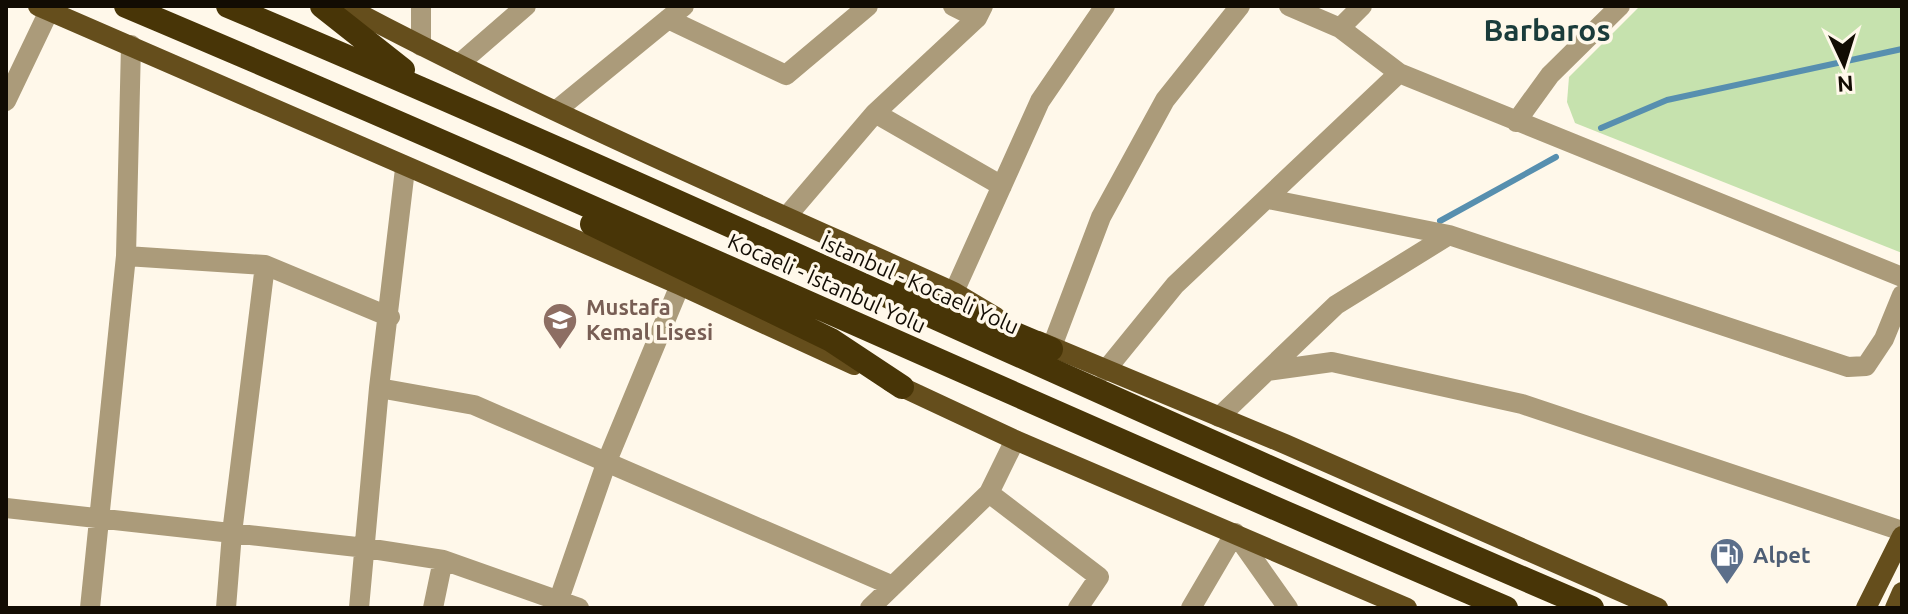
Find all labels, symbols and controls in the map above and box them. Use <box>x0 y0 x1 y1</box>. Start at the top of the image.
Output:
district label: Barbaros <box>1483 13 1611 47</box>
north arrow <box>1804 24 1884 104</box>
text: N <box>1836 71 1854 97</box>
street label: Kocaeli - İstanbul Yolu <box>724 228 930 337</box>
street label: İstanbul - Kocaeli Yolu <box>817 229 1023 338</box>
place label: Mustafa Kemal Lisesi <box>586 294 713 344</box>
school or university icon: Mustafa Kemal Lisesi <box>541 301 579 351</box>
fuel station icon: Alpet <box>1708 536 1746 586</box>
place label: Alpet <box>1753 542 1810 567</box>

